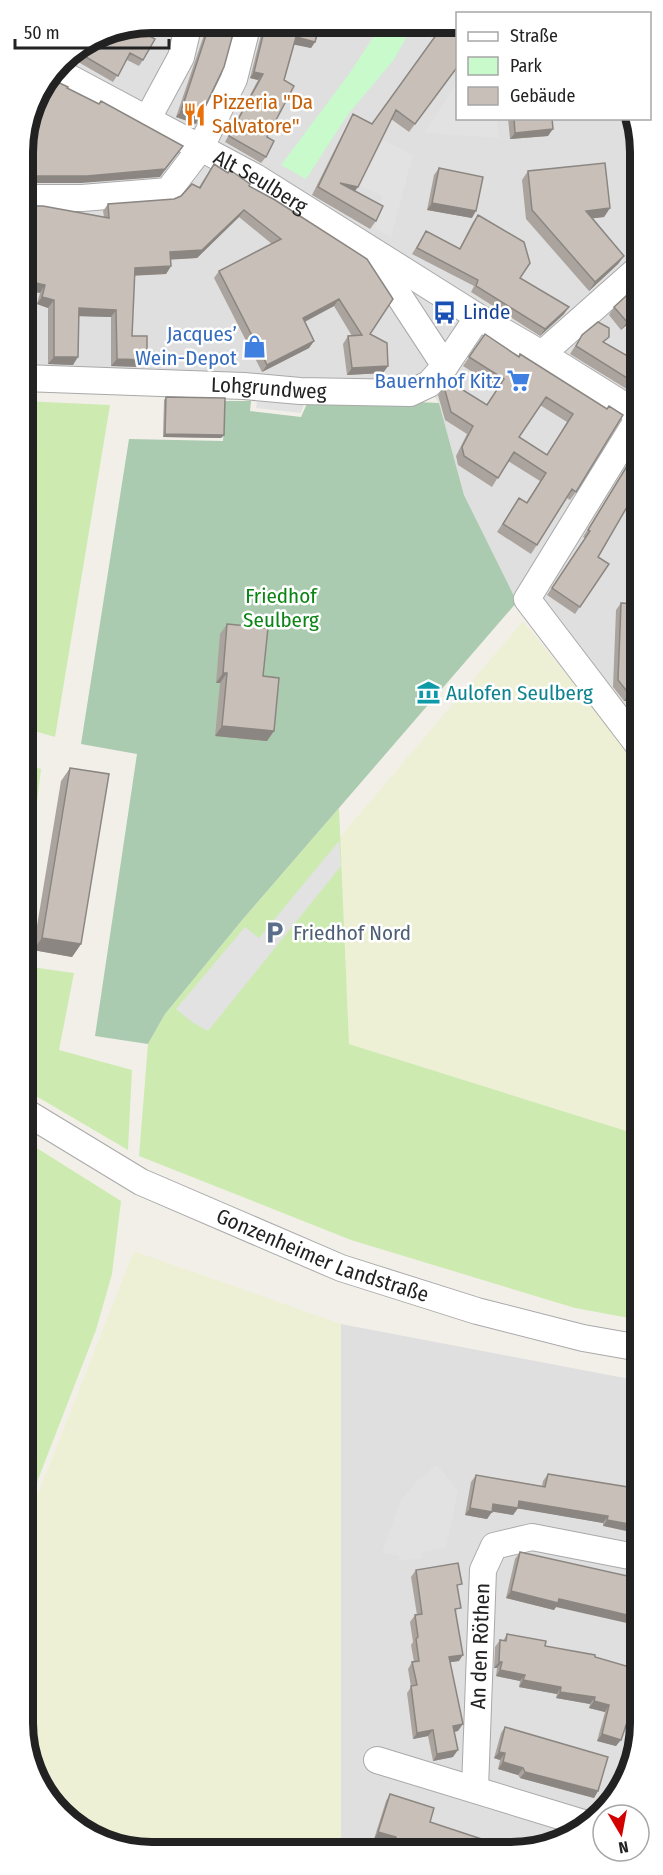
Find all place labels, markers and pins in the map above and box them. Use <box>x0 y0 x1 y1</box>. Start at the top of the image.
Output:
place label: Pizzeria "Da Salvatore" <box>212 89 313 139</box>
restaurant icon: Pizzeria "Da Salvatore" <box>181 101 207 127</box>
bus stop icon: Linde <box>432 299 458 325</box>
place label: Linde <box>463 299 510 325</box>
place label: Jacques’ Wein-Depot <box>135 321 237 371</box>
shop icon: Jacques’ Wein-Depot <box>242 333 268 359</box>
place label: Bauernhof Kitz <box>374 368 501 394</box>
supermarket icon: Bauernhof Kitz <box>506 368 532 394</box>
museum icon: Aulofen Seulberg <box>415 680 441 706</box>
place label: Aulofen Seulberg <box>446 680 593 706</box>
parking icon: Friedhof Nord <box>262 920 288 946</box>
place label: Friedhof Nord <box>293 920 411 946</box>

